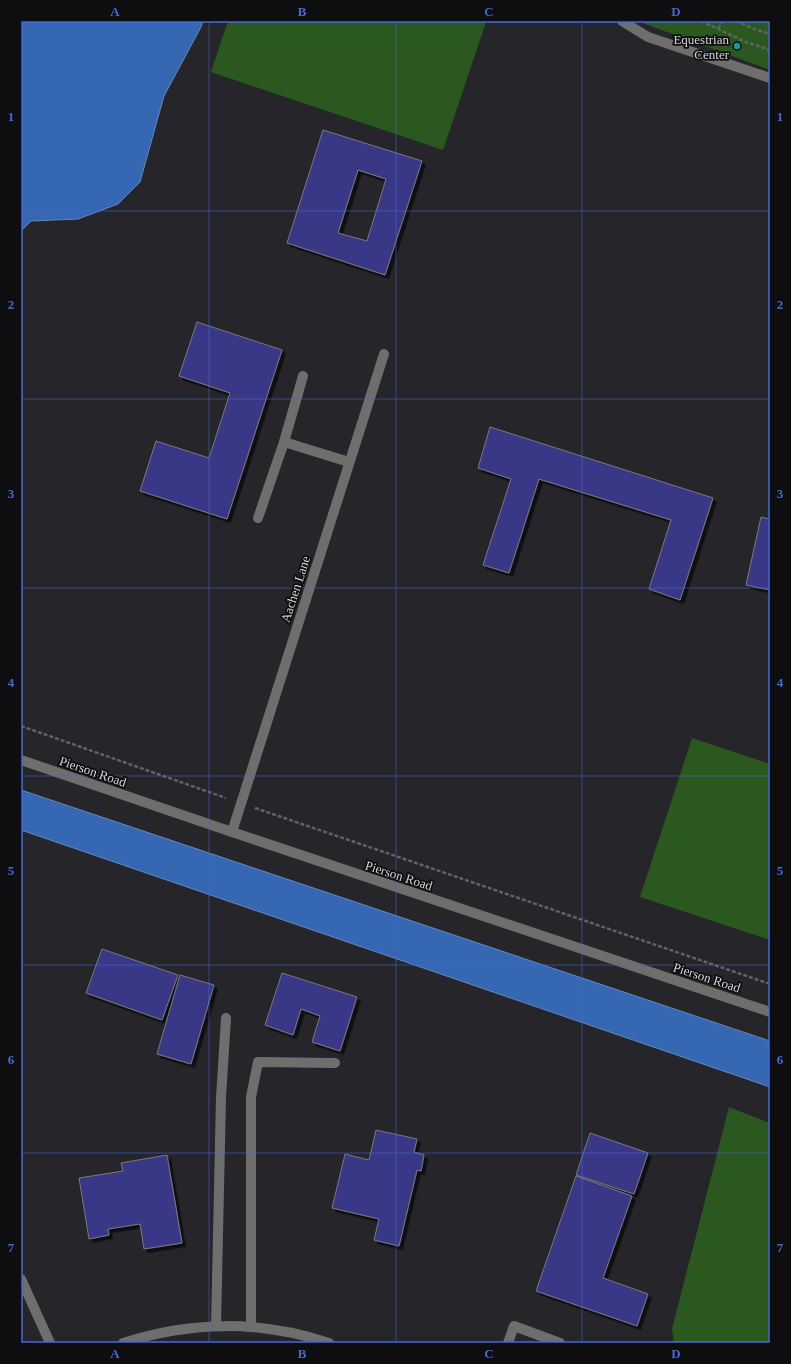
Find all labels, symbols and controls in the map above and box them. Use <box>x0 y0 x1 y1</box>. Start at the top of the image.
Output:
text: A <box>110 4 120 19</box>
text: B <box>298 4 307 19</box>
text: C <box>484 4 494 19</box>
text: D <box>671 4 681 19</box>
place label: Equestrian Center <box>673 32 730 62</box>
marker: Equestrian Center <box>732 41 742 51</box>
text: 1 <box>8 109 14 124</box>
text: 1 <box>777 109 783 124</box>
text: 2 <box>8 297 14 312</box>
text: 2 <box>777 297 783 312</box>
text: 3 <box>8 486 15 501</box>
text: 3 <box>777 486 784 501</box>
street label: Aachen Lane <box>278 554 313 624</box>
text: 4 <box>8 675 15 690</box>
text: 4 <box>777 675 784 690</box>
street label: Pierson Road <box>57 753 129 790</box>
street label: Pierson Road <box>363 858 435 894</box>
text: 5 <box>8 863 15 878</box>
text: 5 <box>777 863 784 878</box>
street label: Pierson Road <box>671 960 743 996</box>
text: 6 <box>8 1052 15 1067</box>
text: 6 <box>777 1052 784 1067</box>
text: 7 <box>8 1240 15 1255</box>
text: 7 <box>777 1240 784 1255</box>
text: A <box>110 1346 120 1361</box>
text: B <box>298 1346 307 1361</box>
text: C <box>484 1346 494 1361</box>
text: D <box>671 1346 681 1361</box>

